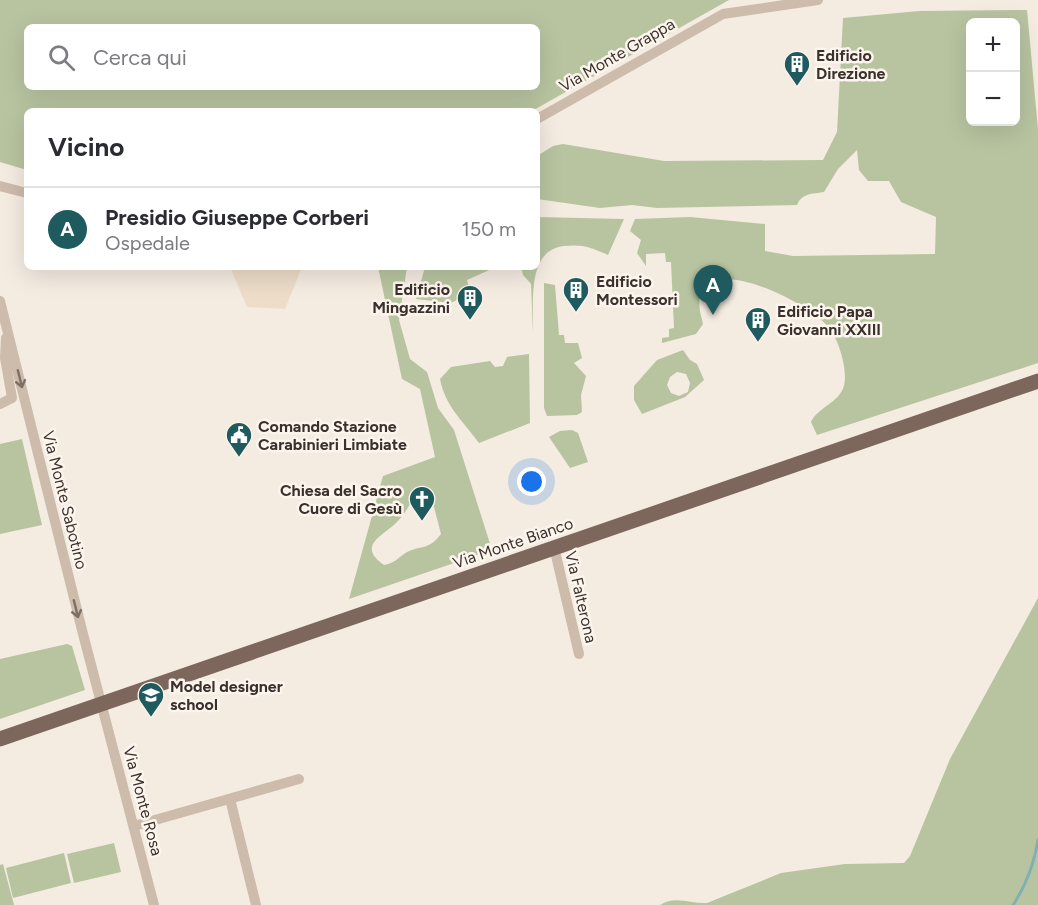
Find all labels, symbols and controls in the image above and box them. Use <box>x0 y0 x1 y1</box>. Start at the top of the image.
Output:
street label: Via Monte Grappa <box>556 14 678 96</box>
map controls <box>966 18 1020 126</box>
button: + <box>966 18 1020 72</box>
search box <box>24 24 540 90</box>
icon: search <box>45 41 78 74</box>
text: Cerca qui <box>93 44 187 71</box>
place label: Edificio Direzione <box>816 46 886 83</box>
building icon: Edificio Direzione <box>782 49 812 87</box>
button: − <box>966 72 1020 126</box>
text: Vicino <box>48 131 124 163</box>
text: Presidio Giuseppe Corberi <box>105 204 369 231</box>
text: A <box>60 217 75 241</box>
text: 150 m <box>461 217 516 241</box>
text: Ospedale <box>105 231 190 255</box>
pin: A <box>694 266 732 315</box>
place label: Edificio Montessori <box>596 272 678 309</box>
building icon: Edificio Montessori <box>561 275 591 313</box>
place label: Edificio Mingazzini <box>372 280 450 317</box>
building icon: Edificio Mingazzini <box>455 283 485 321</box>
place label: Edificio Papa Giovanni XXIII <box>777 302 881 339</box>
building icon: Edificio Papa Giovanni XXIII <box>743 305 773 343</box>
one-way arrow <box>14 369 26 388</box>
place label: Comando Stazione Carabinieri Limbiate <box>258 417 407 454</box>
public building icon: Comando Stazione Carabinieri Limbiate <box>224 420 254 458</box>
street label: Via Monte Sabotino <box>39 429 91 571</box>
your location <box>517 467 546 496</box>
place label: Chiesa del Sacro Cuore di Gesù <box>280 481 402 518</box>
church icon: Chiesa del Sacro Cuore di Gesù <box>407 484 437 522</box>
street label: Via Monte Bianco <box>450 514 576 572</box>
street label: Via Falterona <box>561 549 601 645</box>
one-way arrow <box>71 599 83 618</box>
place label: Model designer school <box>170 677 283 714</box>
school or university icon: Model designer school <box>136 680 166 718</box>
street label: Via Monte Rosa <box>119 744 167 858</box>

